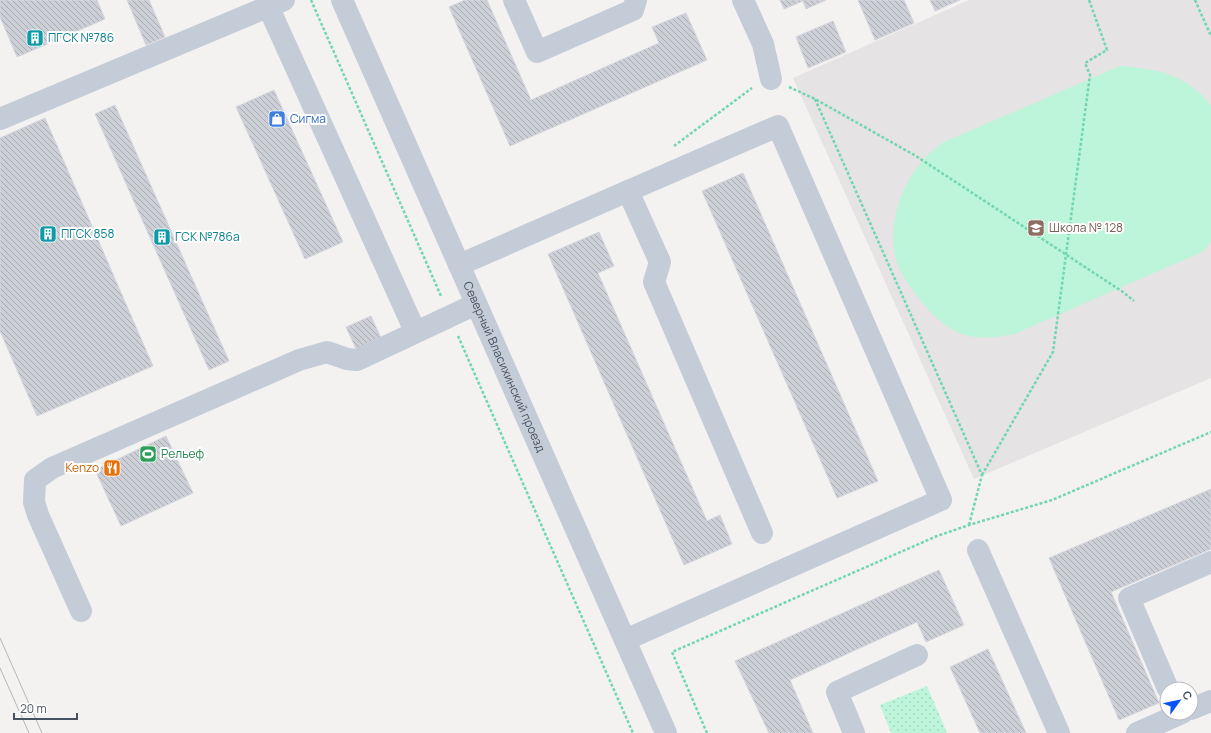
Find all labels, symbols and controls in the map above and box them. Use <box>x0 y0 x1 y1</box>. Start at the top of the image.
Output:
building icon: ПГСК №786 <box>25 28 45 48</box>
place label: ПГСК №786 <box>48 29 114 46</box>
shop icon: Сигма <box>267 109 287 129</box>
place label: Сигма <box>290 110 326 127</box>
school or university icon: Школа № 128 <box>1026 218 1046 238</box>
place label: Школа № 128 <box>1049 219 1123 236</box>
building icon: ПГСК 858 <box>38 224 58 244</box>
place label: ПГСК 858 <box>61 225 114 242</box>
building icon: ГСК №786а <box>152 227 172 247</box>
place label: ГСК №786а <box>175 228 240 245</box>
street label: Северный Власихинский проезд <box>459 279 550 455</box>
sports icon: Рельеф <box>138 444 158 464</box>
place label: Рельеф <box>161 445 205 462</box>
restaurant icon: Kenzo <box>102 458 122 478</box>
place label: Kenzo <box>65 459 99 476</box>
north arrow <box>1159 681 1199 721</box>
text: С <box>1179 688 1196 703</box>
scale bar <box>14 695 77 721</box>
text: 20 m <box>20 700 47 717</box>

